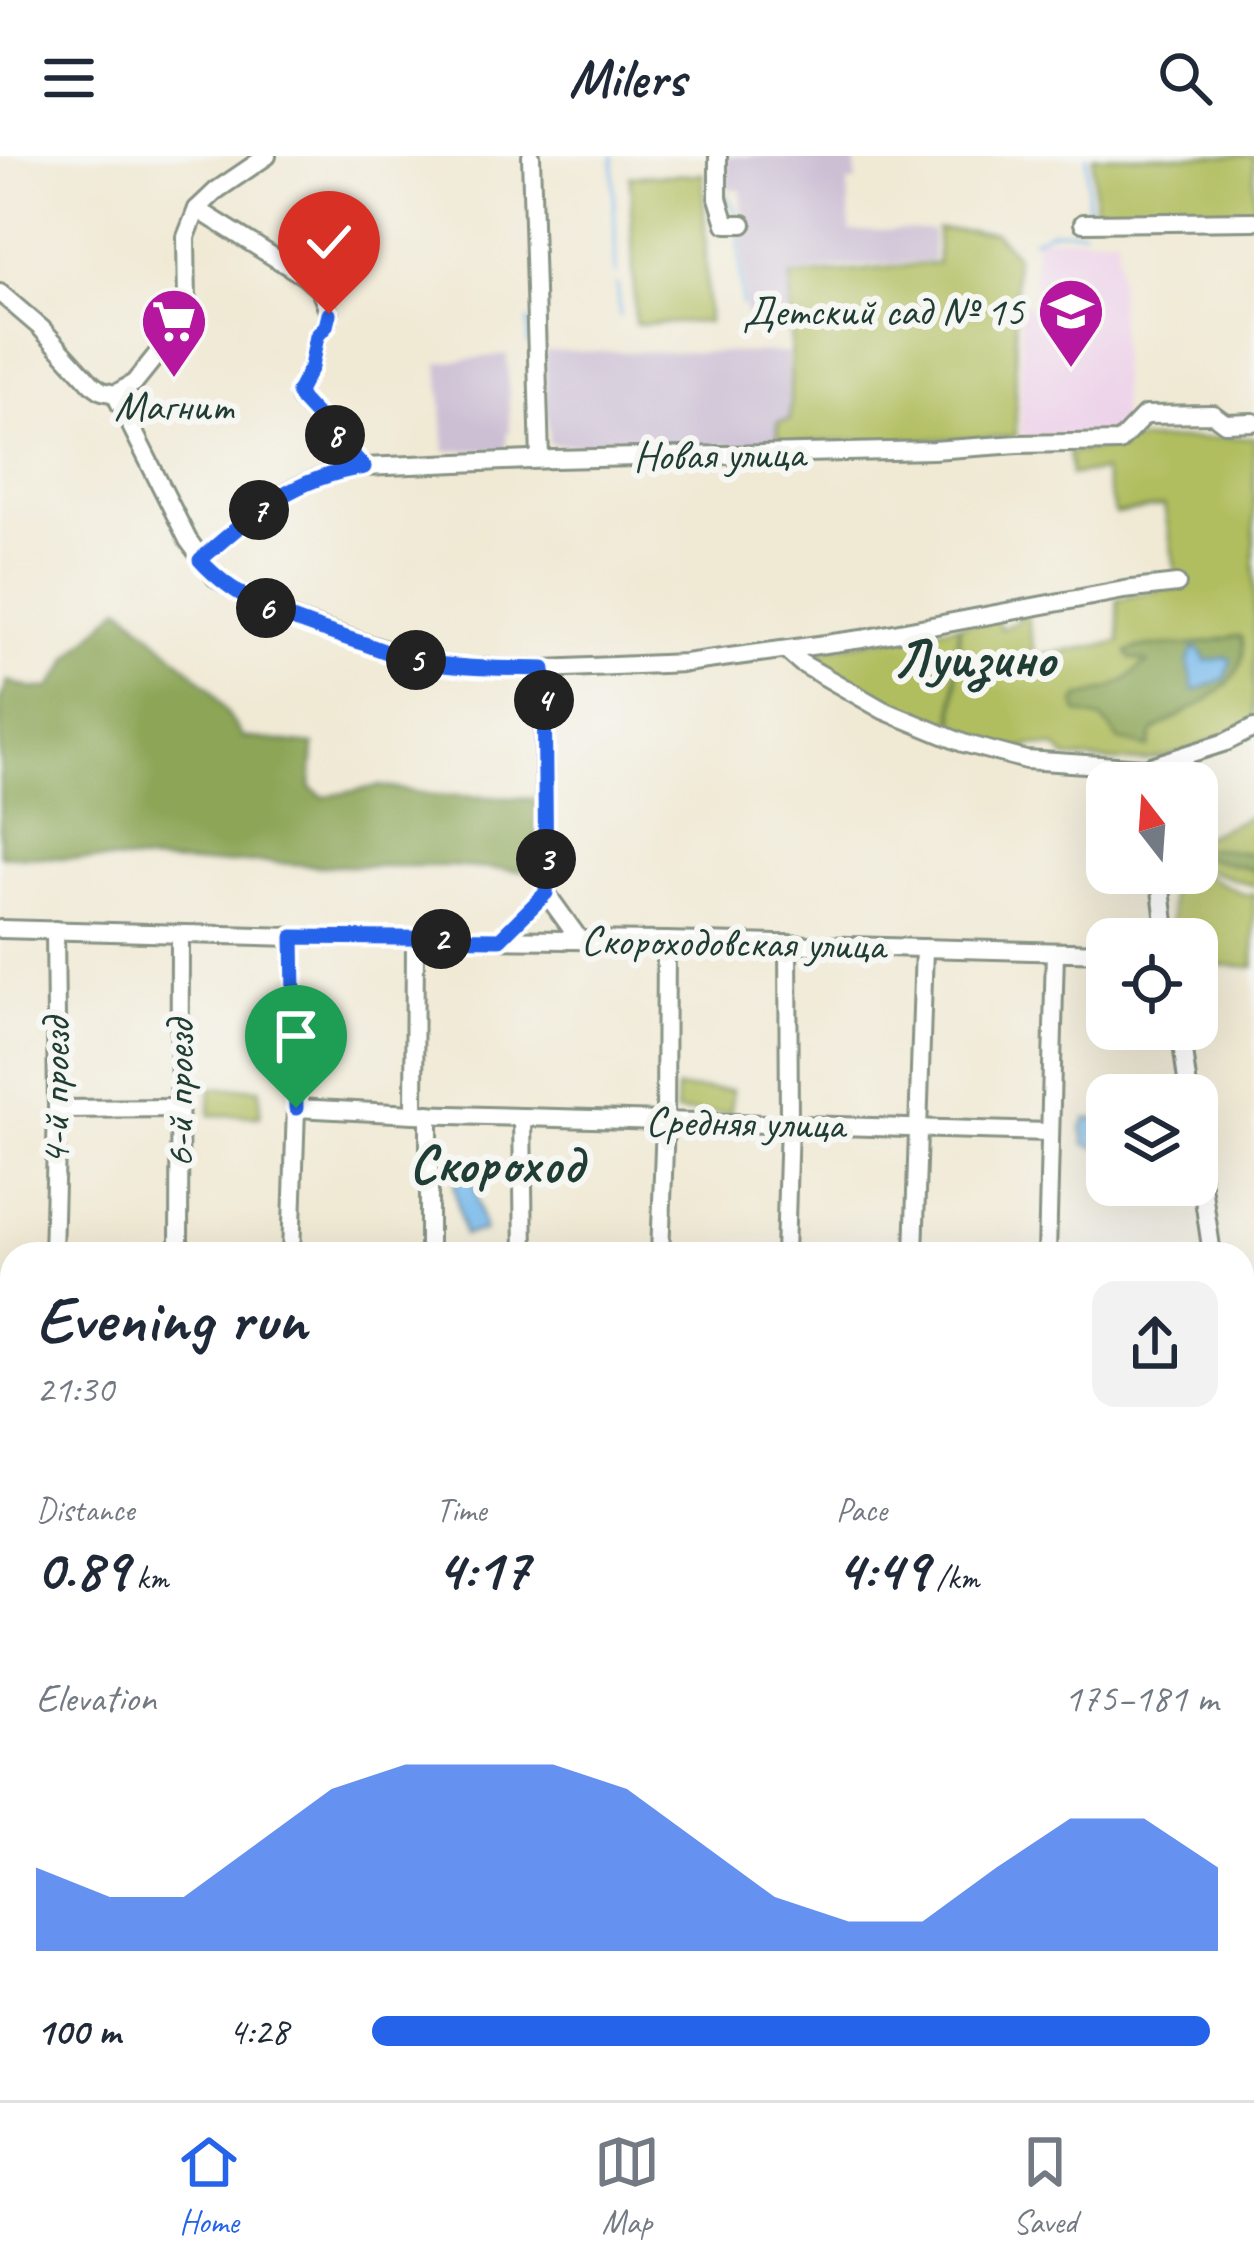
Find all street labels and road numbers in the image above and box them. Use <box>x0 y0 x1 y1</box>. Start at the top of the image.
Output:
street label: Новая улица <box>633 427 809 483</box>
street label: Скороходовская улица <box>581 914 889 972</box>
street label: 4-й проезд <box>29 1014 82 1166</box>
street label: 6-й проезд <box>153 1016 206 1168</box>
street label: Средняя улица <box>645 1095 849 1151</box>

